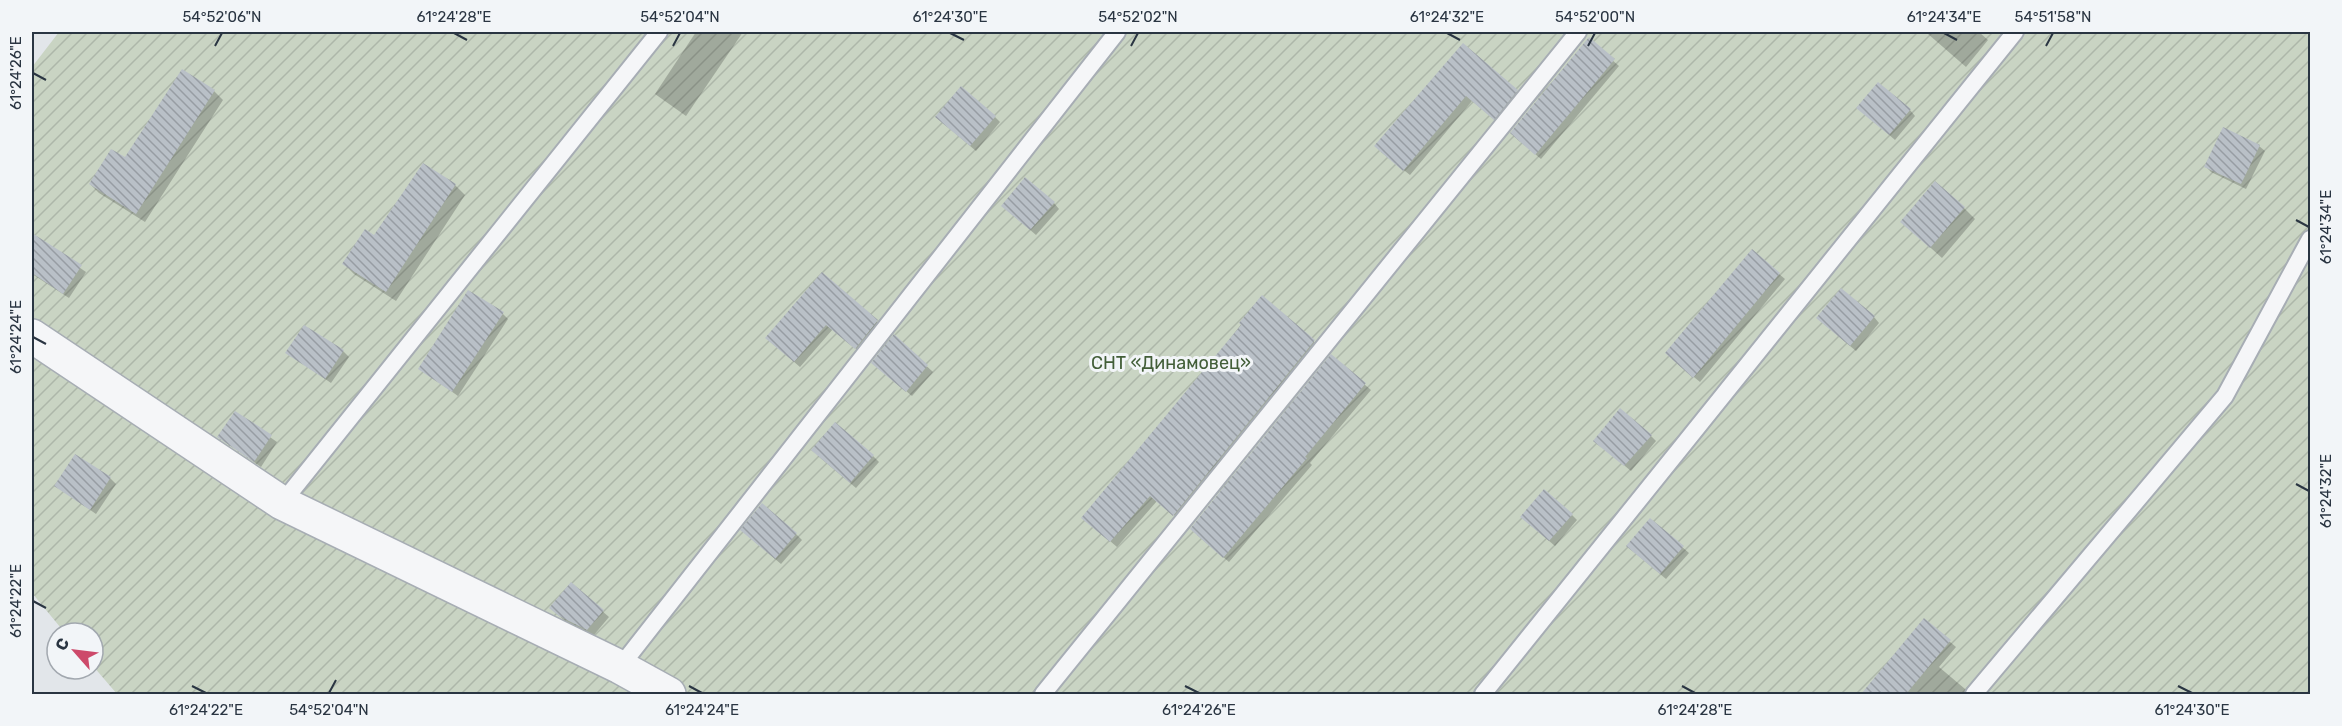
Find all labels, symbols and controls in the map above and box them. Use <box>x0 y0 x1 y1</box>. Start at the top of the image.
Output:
text: 54°52'06"N <box>182 8 262 26</box>
text: 61°24'28"E <box>417 8 491 26</box>
text: 54°52'04"N <box>640 8 720 26</box>
text: 61°24'30"E <box>912 8 988 26</box>
text: 54°52'02"N <box>1098 8 1178 26</box>
text: 61°24'32"E <box>1410 8 1484 26</box>
text: 54°52'00"N <box>1555 8 1635 26</box>
text: 61°24'34"E <box>1907 8 1981 26</box>
text: 54°51'58"N <box>2015 8 2091 26</box>
text: 61°24'26"E <box>7 36 25 110</box>
text: 61°24'34"E <box>2317 190 2335 264</box>
text: 61°24'24"E <box>7 300 25 374</box>
park label: СНТ «Динамовец» <box>1091 352 1251 374</box>
text: 61°24'32"E <box>2317 454 2335 528</box>
text: 61°24'22"E <box>7 564 25 638</box>
north arrow <box>45 621 105 681</box>
text: С <box>51 635 73 654</box>
text: 61°24'22"E <box>169 701 243 719</box>
text: 54°52'04"N <box>289 701 369 719</box>
text: 61°24'24"E <box>665 701 739 719</box>
text: 61°24'26"E <box>1162 701 1236 719</box>
text: 61°24'28"E <box>1658 701 1732 719</box>
text: 61°24'30"E <box>2154 701 2230 719</box>

